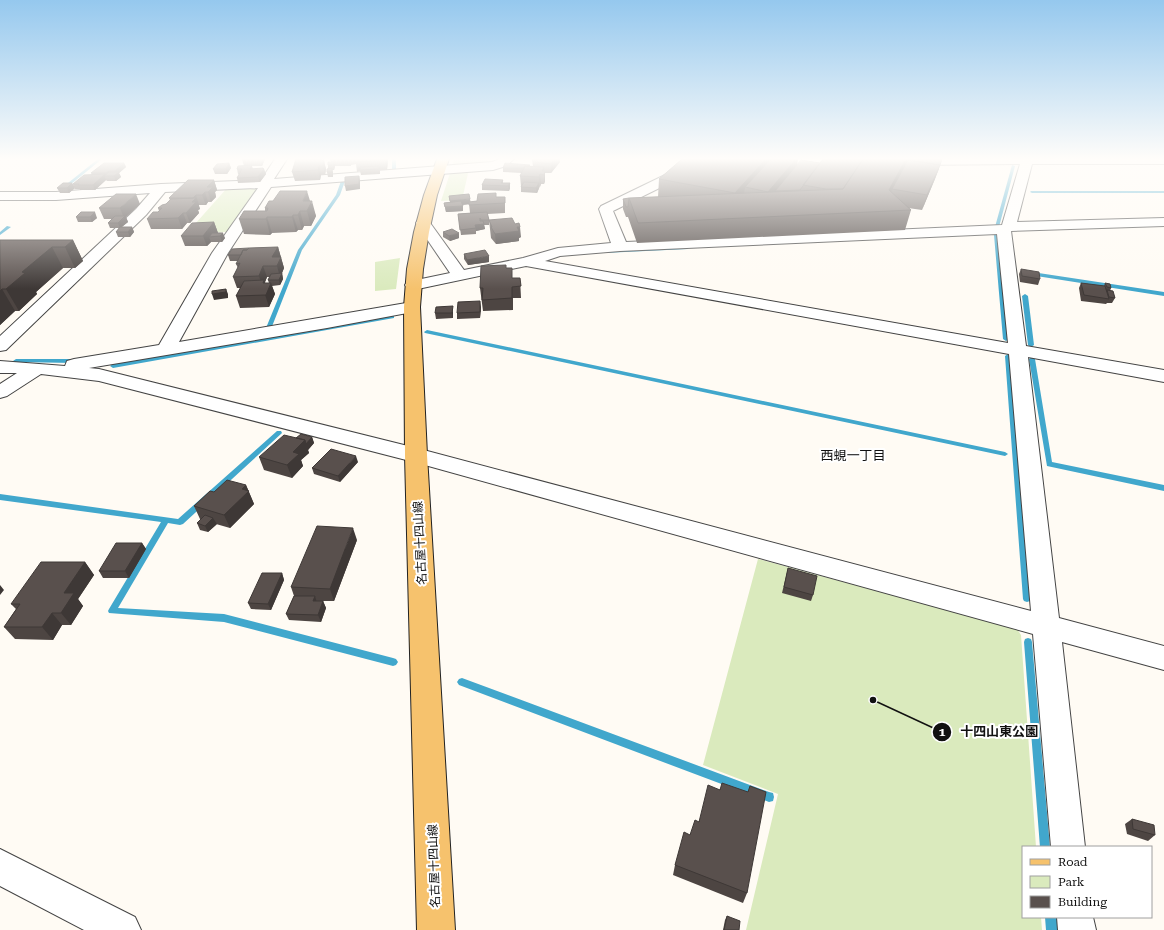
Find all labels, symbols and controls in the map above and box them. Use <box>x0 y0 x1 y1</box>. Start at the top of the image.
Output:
district label: 西蜆一丁目 <box>820 448 886 463</box>
street label: 名古屋十四山線 <box>411 501 429 585</box>
callout: 十四山東公園 <box>932 719 1046 744</box>
text: 十四山東公園 <box>960 724 1038 739</box>
text: 1 <box>939 725 946 739</box>
street label: 名古屋十四山線 <box>426 824 442 908</box>
legend <box>1022 846 1152 918</box>
text: Road <box>1058 855 1088 869</box>
text: Park <box>1058 875 1085 889</box>
text: Building <box>1058 895 1107 909</box>

